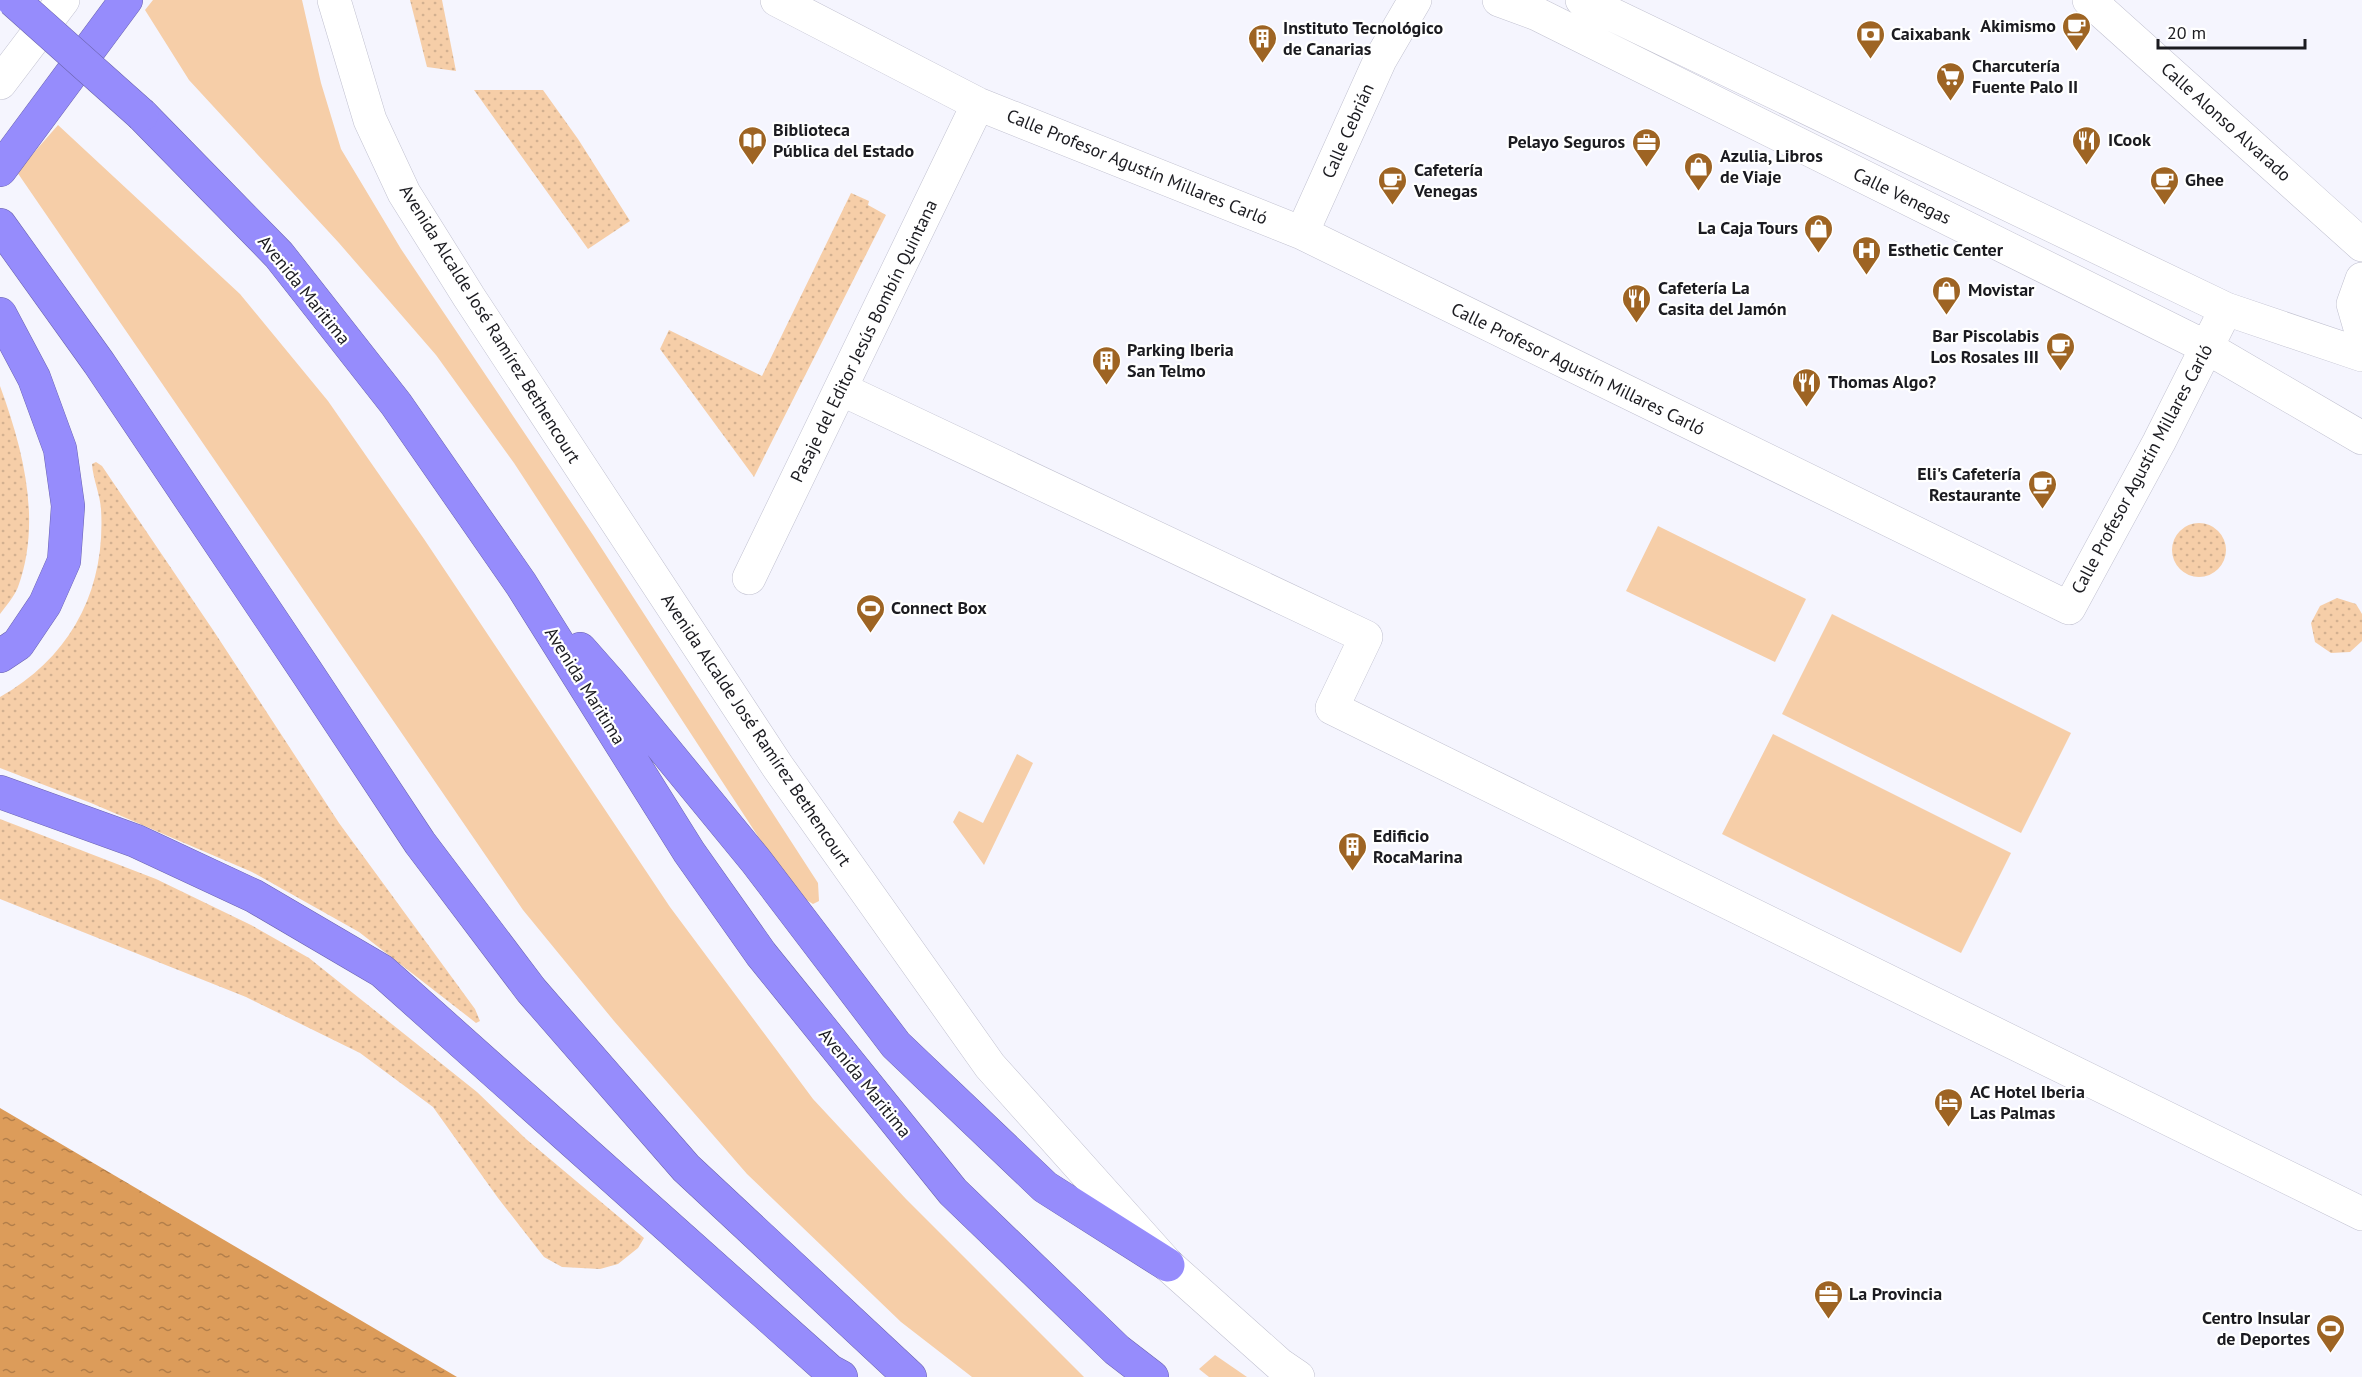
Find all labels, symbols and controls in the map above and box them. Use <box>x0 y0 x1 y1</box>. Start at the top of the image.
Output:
cafe icon: Akimismo <box>2061 10 2093 52</box>
scale bar <box>2158 12 2305 50</box>
place label: Akimismo <box>1980 14 2056 37</box>
place label: Instituto Tecnológico de Canarias <box>1283 16 1444 60</box>
bank icon: Caixabank <box>1854 18 1886 60</box>
text: 20 m <box>2167 21 2206 44</box>
building icon: Instituto Tecnológico de Canarias <box>1246 22 1278 64</box>
place label: Caixabank <box>1891 22 1970 45</box>
place label: Charcutería Fuente Palo II <box>1972 54 2078 98</box>
street label: Calle Alonso Alvarado <box>2156 57 2296 186</box>
supermarket icon: Charcutería Fuente Palo II <box>1935 60 1967 102</box>
street label: Calle Cebrián <box>1316 80 1379 182</box>
street label: Calle Profesor Agustín Millares Carló <box>1003 104 1271 230</box>
place label: Biblioteca Pública del Estado <box>773 118 914 162</box>
library icon: Biblioteca Pública del Estado <box>736 124 768 166</box>
restaurant icon: ICook <box>2071 124 2103 166</box>
office icon: Pelayo Seguros <box>1630 126 1662 168</box>
place label: ICook <box>2108 128 2151 151</box>
place label: Pelayo Seguros <box>1508 130 1625 153</box>
place label: Azulia, Libros de Viaje <box>1720 144 1823 188</box>
shop icon: Azulia, Libros de Viaje <box>1683 150 1715 192</box>
place label: Cafetería Venegas <box>1413 158 1483 202</box>
street label: Calle Venegas <box>1849 162 1955 229</box>
cafe icon: Cafetería Venegas <box>1377 164 1409 206</box>
cafe icon: Ghee <box>2148 164 2180 206</box>
place label: Ghee <box>2185 168 2224 191</box>
street label: Avenida Alcalde José Ramírez Bethencourt <box>395 180 586 467</box>
street label: Pasaje del Editor Jesús Bombín Quintana <box>785 196 942 486</box>
shop icon: La Caja Tours <box>1803 212 1835 254</box>
place label: La Caja Tours <box>1698 216 1798 239</box>
street label: Avenida Maritima <box>253 230 356 349</box>
hospital icon: Esthetic Center <box>1851 234 1883 276</box>
place label: Esthetic Center <box>1888 238 2004 261</box>
shop icon: Movistar <box>1931 274 1963 316</box>
place label: Cafetería La Casita del Jamón <box>1658 276 1787 320</box>
place label: Movistar <box>1968 278 2035 301</box>
restaurant icon: Cafetería La Casita del Jamón <box>1621 282 1653 324</box>
street label: Calle Profesor Agustín Millares Carló <box>1448 297 1709 440</box>
place label: Bar Piscolabis Los Rosales III <box>1930 324 2039 368</box>
cafe icon: Bar Piscolabis Los Rosales III <box>2044 330 2076 372</box>
place label: Parking Iberia San Telmo <box>1127 338 1234 382</box>
street label: Calle Profesor Agustín Millares Carló <box>2066 340 2217 598</box>
building icon: Parking Iberia San Telmo <box>1090 344 1122 386</box>
restaurant icon: Thomas Algo? <box>1791 366 1823 408</box>
place label: Thomas Algo? <box>1828 370 1936 393</box>
place label: Eli's Cafetería Restaurante <box>1917 462 2021 506</box>
cafe icon: Eli's Cafetería Restaurante <box>2026 468 2058 510</box>
street label: Avenida Alcalde José Ramírez Bethencourt <box>656 589 856 870</box>
sports icon: Connect Box <box>854 592 886 634</box>
place label: Connect Box <box>891 596 987 619</box>
street label: Avenida Maritima <box>540 623 631 749</box>
place label: Edificio RocaMarina <box>1373 824 1463 868</box>
building icon: Edificio RocaMarina <box>1336 830 1368 872</box>
street label: Avenida Maritima <box>814 1023 917 1142</box>
place label: AC Hotel Iberia Las Palmas <box>1970 1080 2085 1124</box>
hotel icon: AC Hotel Iberia Las Palmas <box>1933 1086 1965 1128</box>
office icon: La Provincia <box>1812 1278 1844 1320</box>
place label: La Provincia <box>1849 1282 1942 1305</box>
place label: Centro Insular de Deportes <box>2202 1306 2311 1350</box>
sports icon: Centro Insular de Deportes <box>2315 1312 2347 1354</box>

